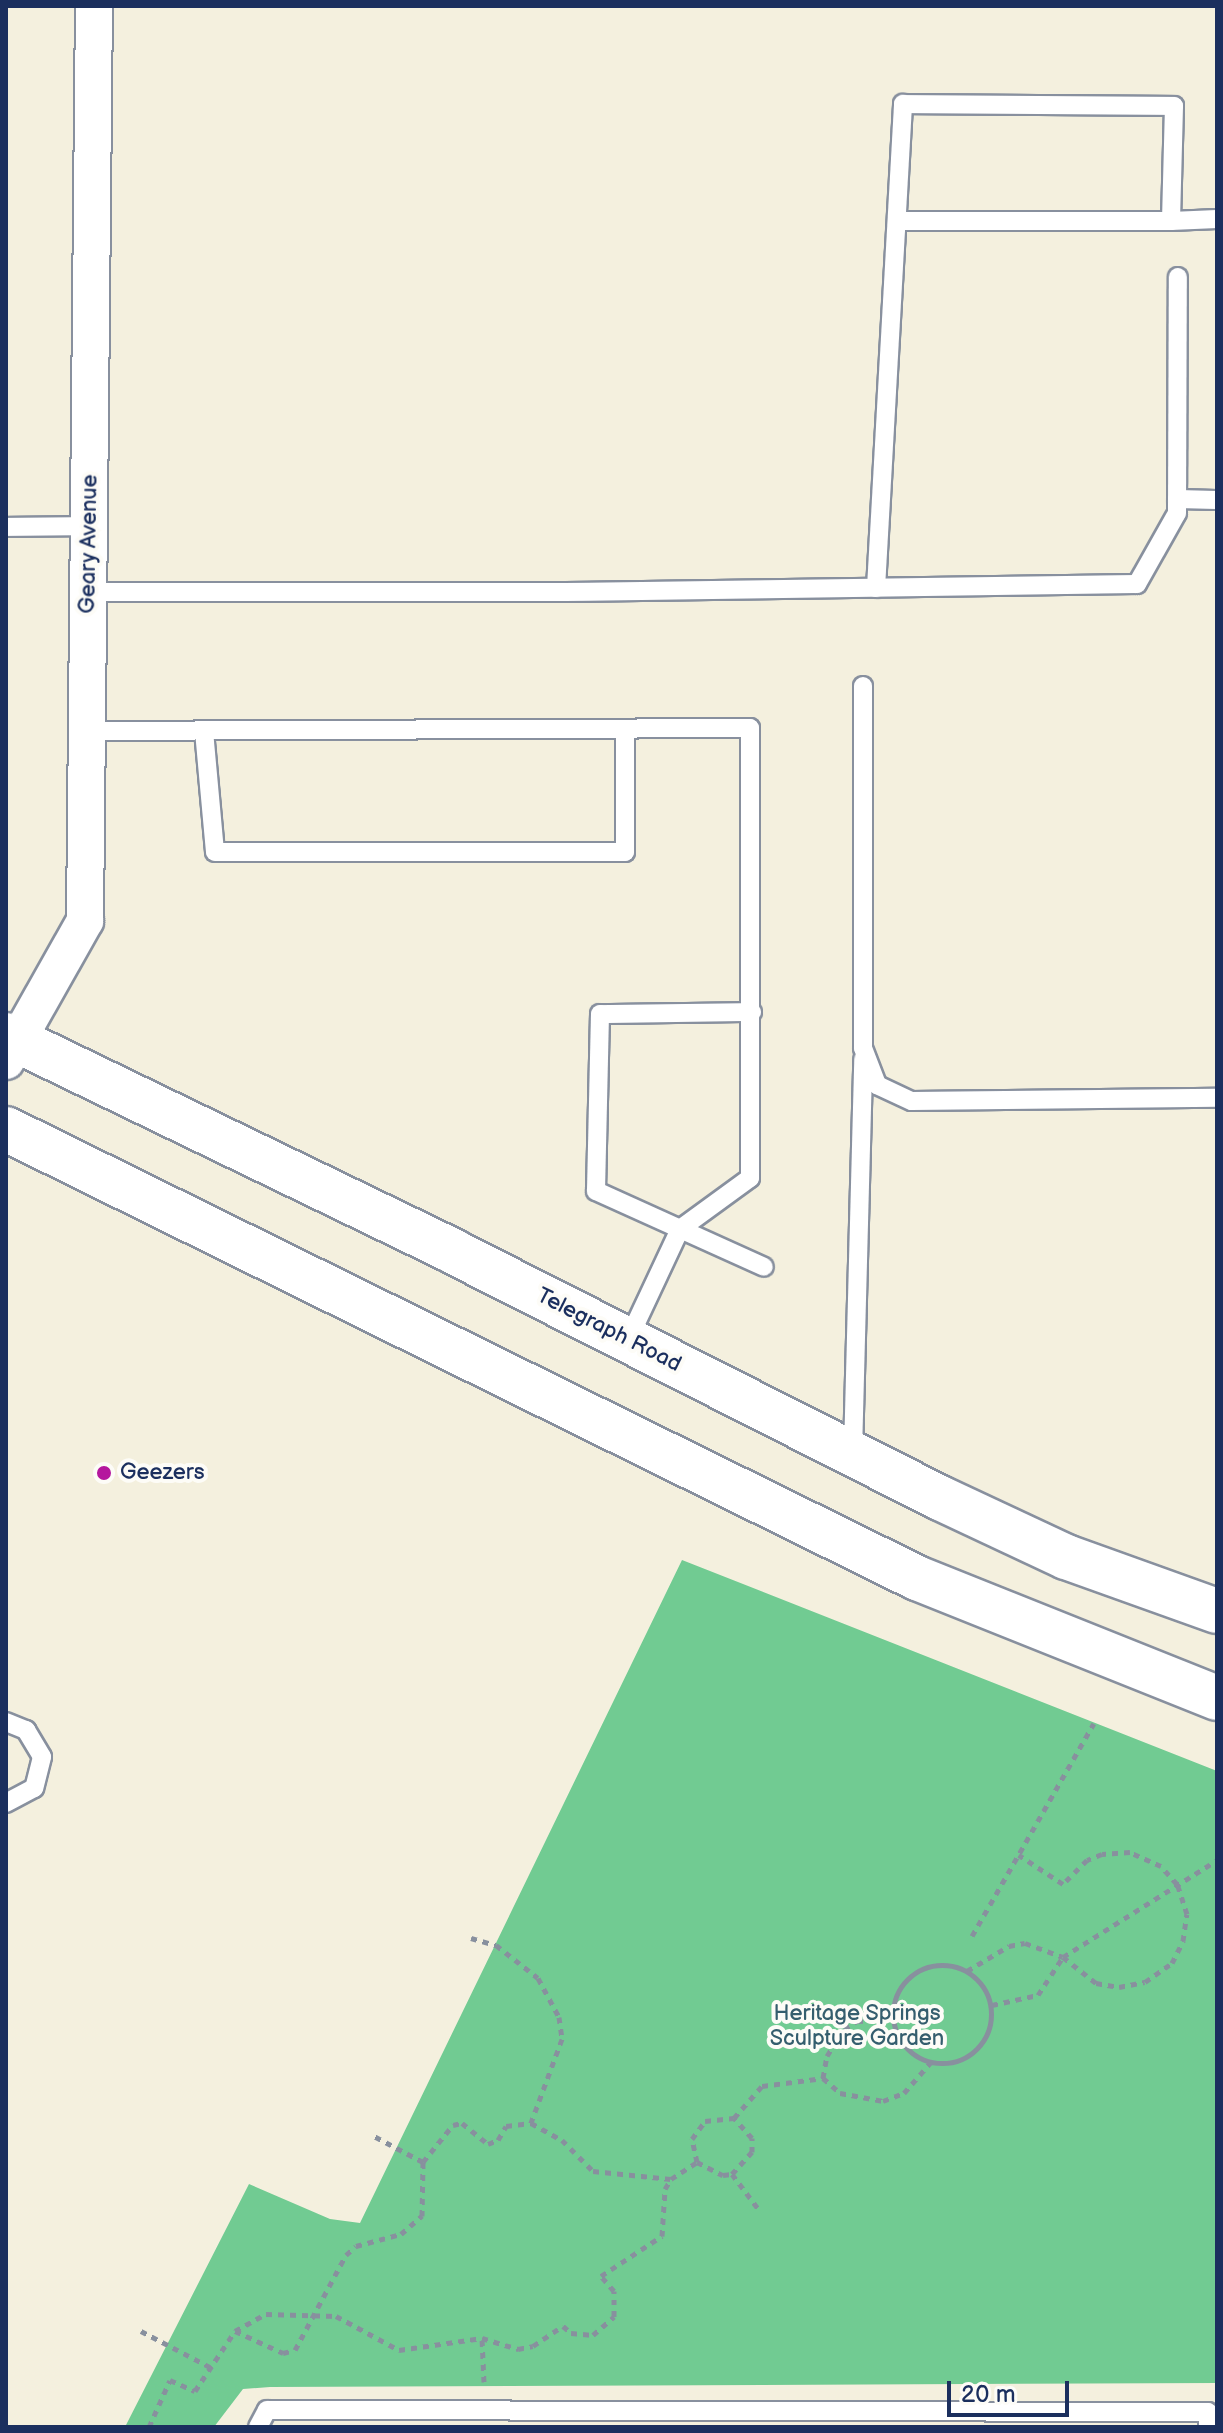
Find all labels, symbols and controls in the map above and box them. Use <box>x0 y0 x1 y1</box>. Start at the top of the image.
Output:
street label: Geary Avenue <box>75 473 103 615</box>
street label: Telegraph Road <box>532 1282 686 1378</box>
place label: Geezers <box>120 1460 205 1486</box>
marker: Geezers <box>95 1464 113 1482</box>
park label: Heritage Springs Sculpture Garden <box>770 2000 944 2052</box>
scale bar <box>951 2365 1073 2415</box>
text: 20 m <box>961 2380 1016 2409</box>

